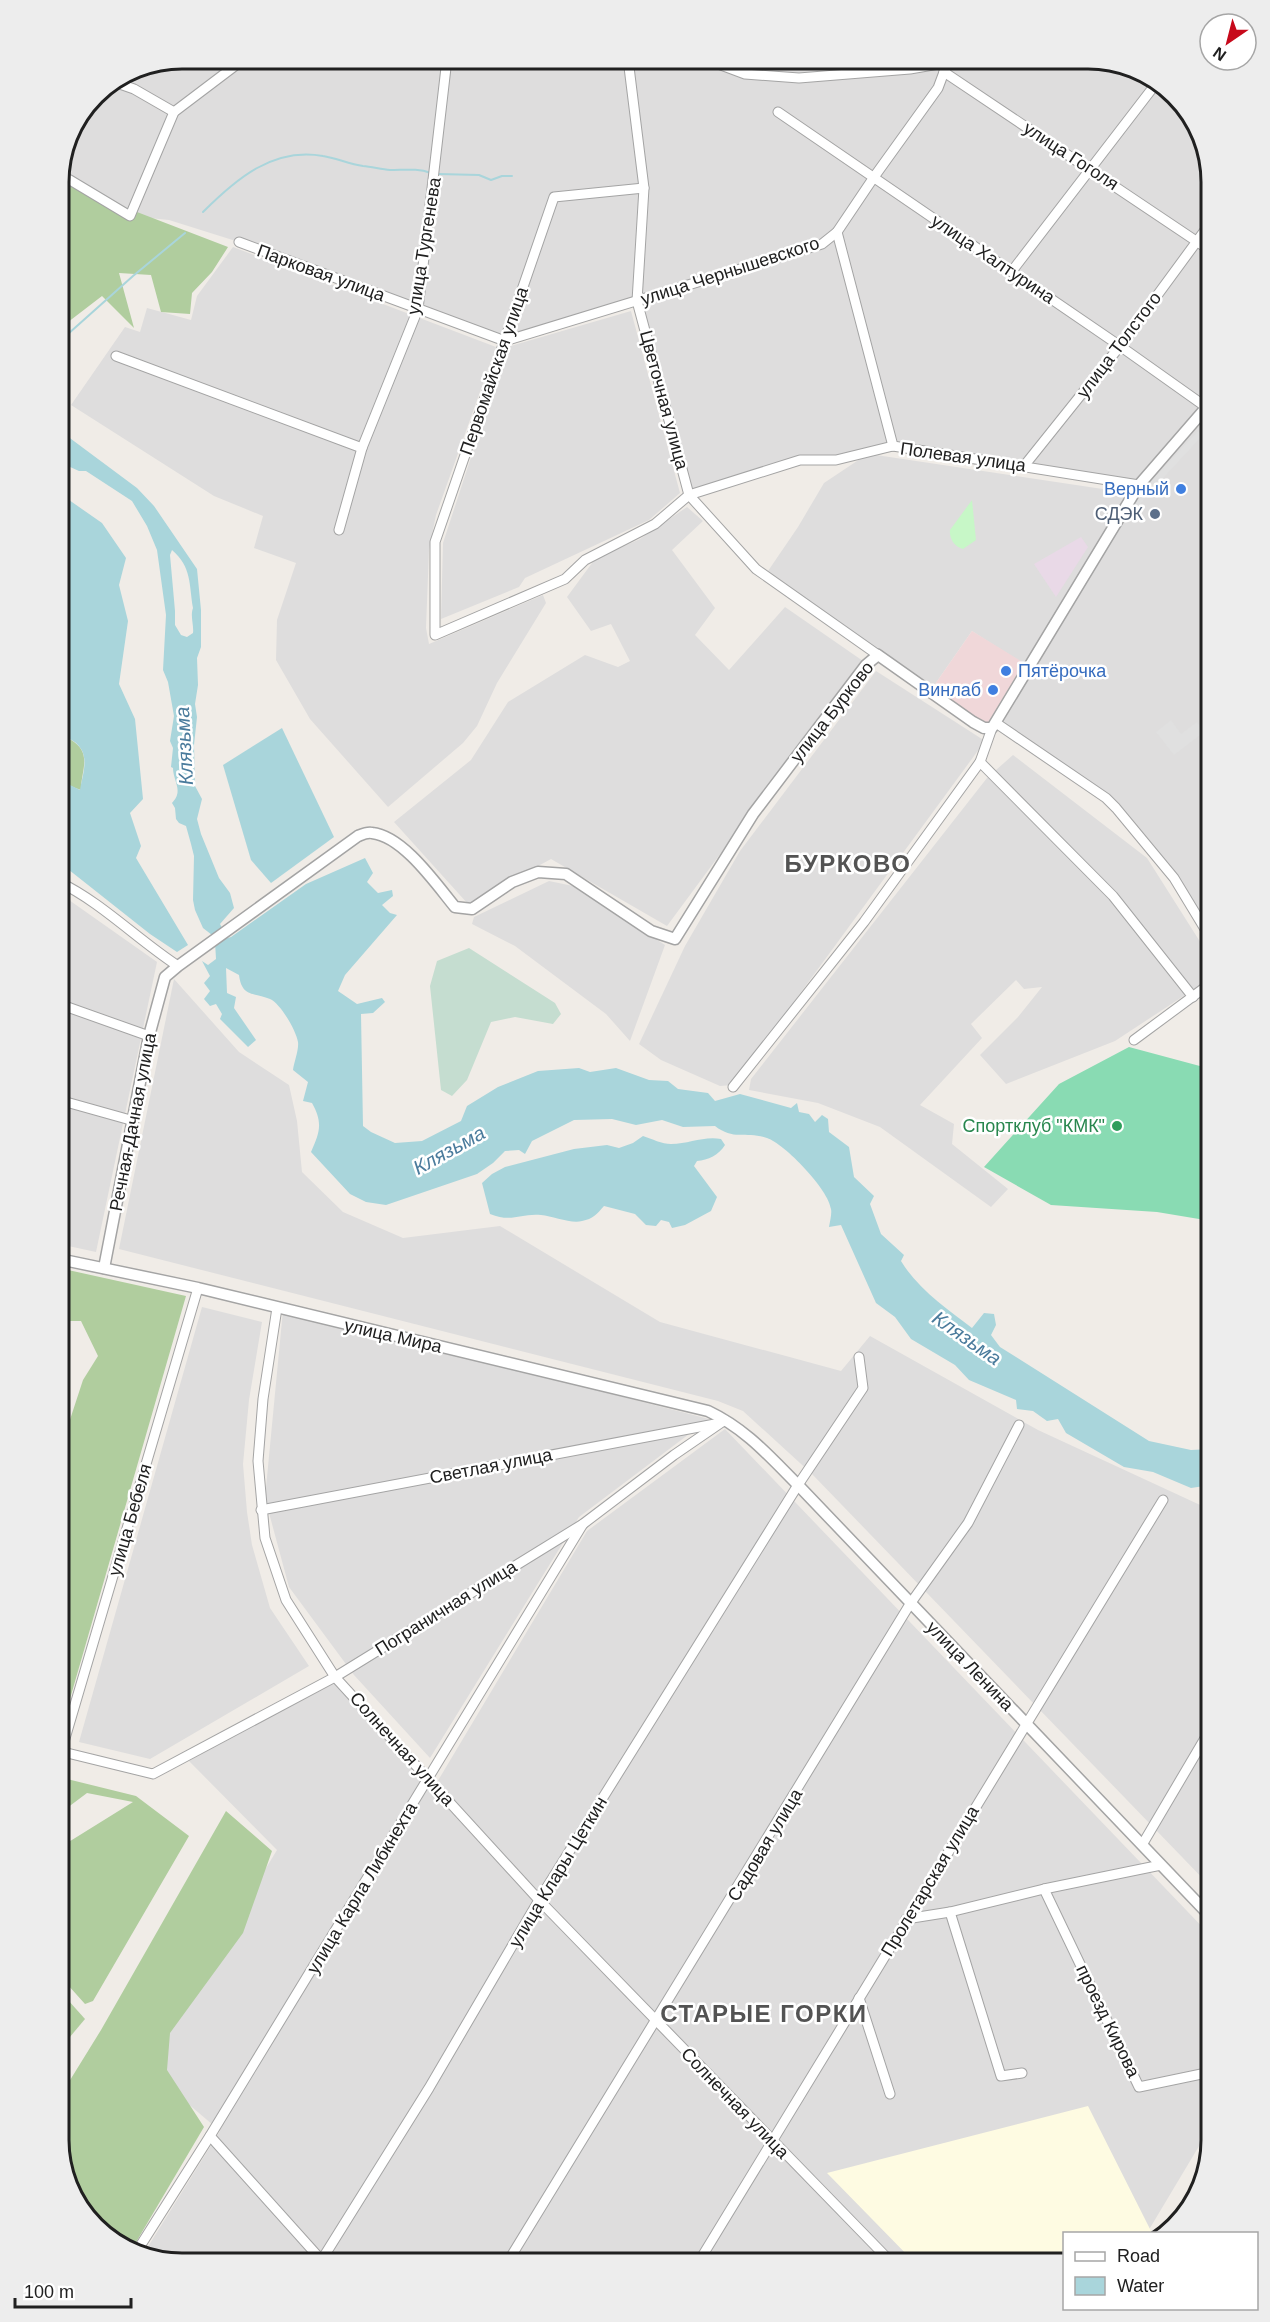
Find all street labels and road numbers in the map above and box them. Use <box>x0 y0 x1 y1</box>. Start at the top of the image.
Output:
street label: улица Гоголя <box>1020 118 1122 194</box>
street label: улица Тургенева <box>403 175 445 316</box>
street label: улица Халтурина <box>928 210 1059 308</box>
street label: улица Чернышевского <box>638 233 822 309</box>
street label: Парковая улица <box>254 241 389 306</box>
street label: Первомайская улица <box>456 283 532 458</box>
street label: улица Толстого <box>1073 288 1165 402</box>
street label: Цветочная улица <box>636 328 692 473</box>
street label: Полевая улица <box>899 438 1028 476</box>
street label: улица Бурково <box>787 658 877 766</box>
street label: Речная-Дачная улица <box>106 1030 160 1213</box>
street label: улица Мира <box>342 1315 445 1357</box>
street label: Светлая улица <box>428 1444 555 1488</box>
street label: улица Бебеля <box>104 1462 156 1578</box>
street label: Пограничная улица <box>372 1556 521 1660</box>
street label: улица Ленина <box>922 1617 1018 1715</box>
street label: Солнечная улица <box>346 1688 459 1811</box>
street label: Садовая улица <box>724 1784 807 1905</box>
street label: улица Клары Цеткин <box>505 1793 611 1951</box>
street label: улица Карла Либкнехта <box>303 1798 422 1977</box>
street label: Пролетарская улица <box>877 1801 983 1960</box>
street label: проезд Кирова <box>1072 1961 1144 2081</box>
street label: Солнечная улица <box>677 2044 794 2163</box>

